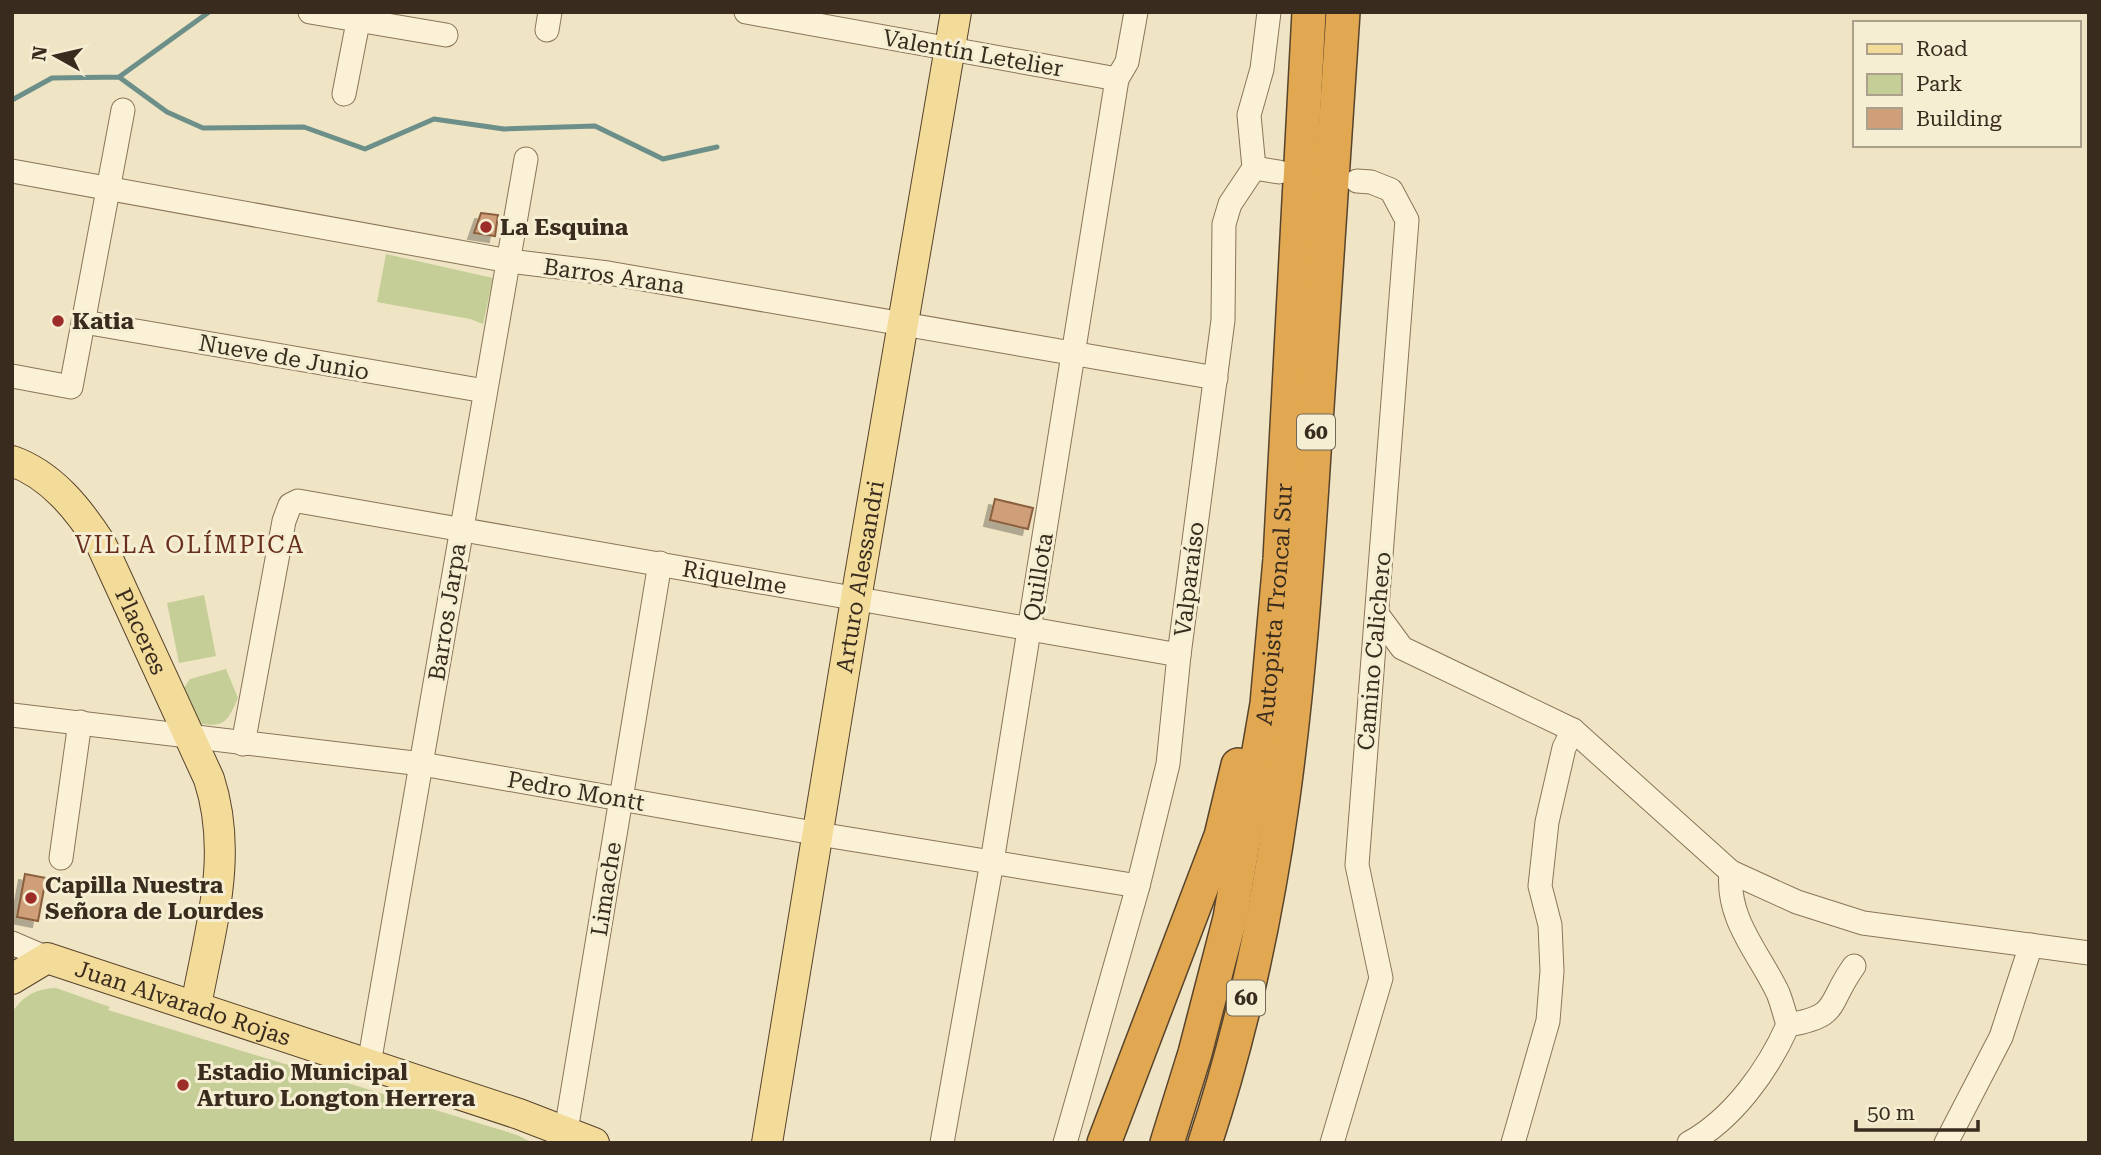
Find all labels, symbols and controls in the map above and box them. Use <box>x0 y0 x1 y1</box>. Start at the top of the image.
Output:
north arrow <box>21 21 91 91</box>
legend <box>1853 21 2080 147</box>
street label: Valentín Letelier <box>881 24 1065 83</box>
text: Road <box>1916 37 1968 61</box>
text: N <box>27 44 52 63</box>
text: Park <box>1916 72 1962 96</box>
text: Building <box>1916 107 2002 131</box>
place label: La Esquina <box>500 214 629 241</box>
marker: La Esquina <box>478 219 494 235</box>
street label: Barros Arana <box>542 253 687 300</box>
place label: Katia <box>72 308 134 335</box>
marker: Katia <box>50 313 66 329</box>
street label: Nueve de Junio <box>197 329 371 386</box>
road number: 60 <box>1297 414 1335 450</box>
street label: Arturo Alessandri <box>831 478 890 675</box>
street label: Autopista Troncal Sur <box>1251 483 1298 727</box>
street label: Valparaíso <box>1169 520 1210 638</box>
district label: VILLA OLÍMPICA <box>75 530 305 559</box>
street label: Quillota <box>1018 530 1059 623</box>
street label: Barros Jarpa <box>423 541 472 683</box>
street label: Camino Calichero <box>1352 551 1397 751</box>
street label: Riquelme <box>680 555 789 600</box>
street label: Placeres <box>109 584 172 679</box>
street label: Pedro Montt <box>505 766 647 817</box>
street label: Limache <box>586 840 627 938</box>
place label: Capilla Nuestra Señora de Lourdes <box>45 872 264 925</box>
marker: Capilla Nuestra Señora de Lourdes <box>23 890 39 906</box>
street label: Juan Alvarado Rojas <box>72 955 294 1052</box>
road number: 60 <box>1227 981 1265 1016</box>
place label: Estadio Municipal Arturo Longton Herrera <box>197 1059 476 1112</box>
marker: Estadio Municipal Arturo Longton Herrera <box>175 1077 191 1093</box>
scale bar <box>1856 1088 1979 1132</box>
text: 50 m <box>1867 1101 1915 1125</box>

